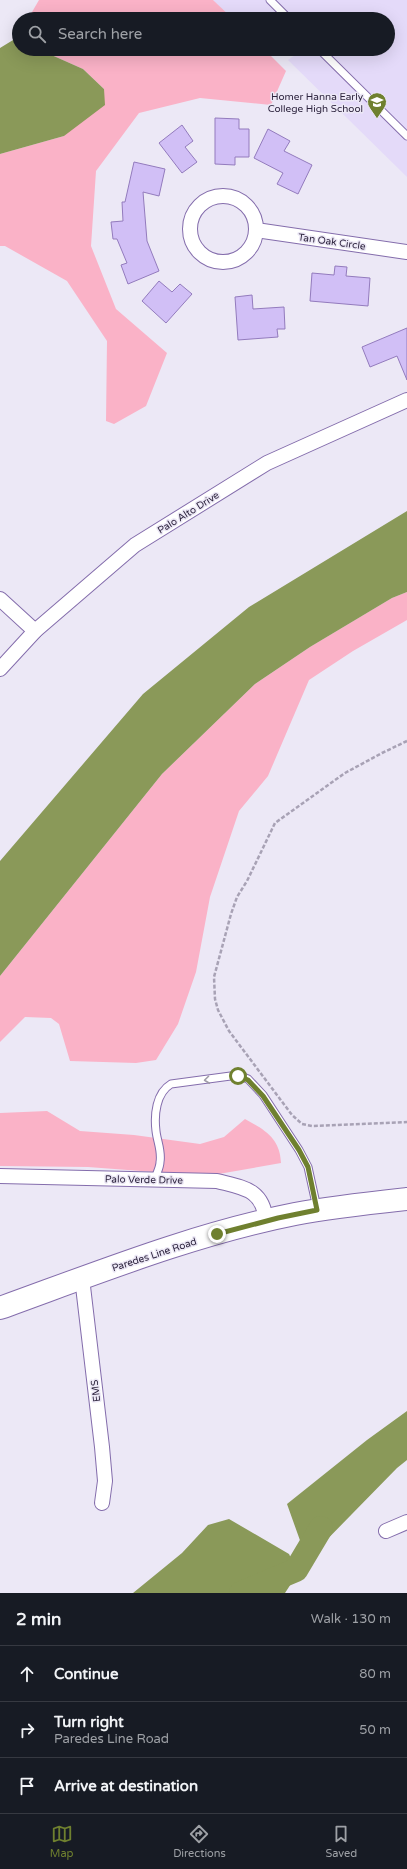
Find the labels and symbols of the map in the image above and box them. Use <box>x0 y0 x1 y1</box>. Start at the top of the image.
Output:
place label: Homer Hanna Early College High School <box>268 91 364 115</box>
school or university icon: Homer Hanna Early College High School <box>366 91 388 119</box>
street label: Tan Oak Circle <box>297 231 367 253</box>
street label: Palo Alto Drive <box>156 489 222 537</box>
route start <box>229 1067 247 1085</box>
one-way arrow <box>204 1075 210 1084</box>
street label: Palo Verde Drive <box>105 1173 184 1187</box>
route end <box>208 1225 226 1243</box>
street label: Paredes Line Road <box>110 1236 198 1274</box>
street label: EMS <box>89 1379 103 1403</box>

